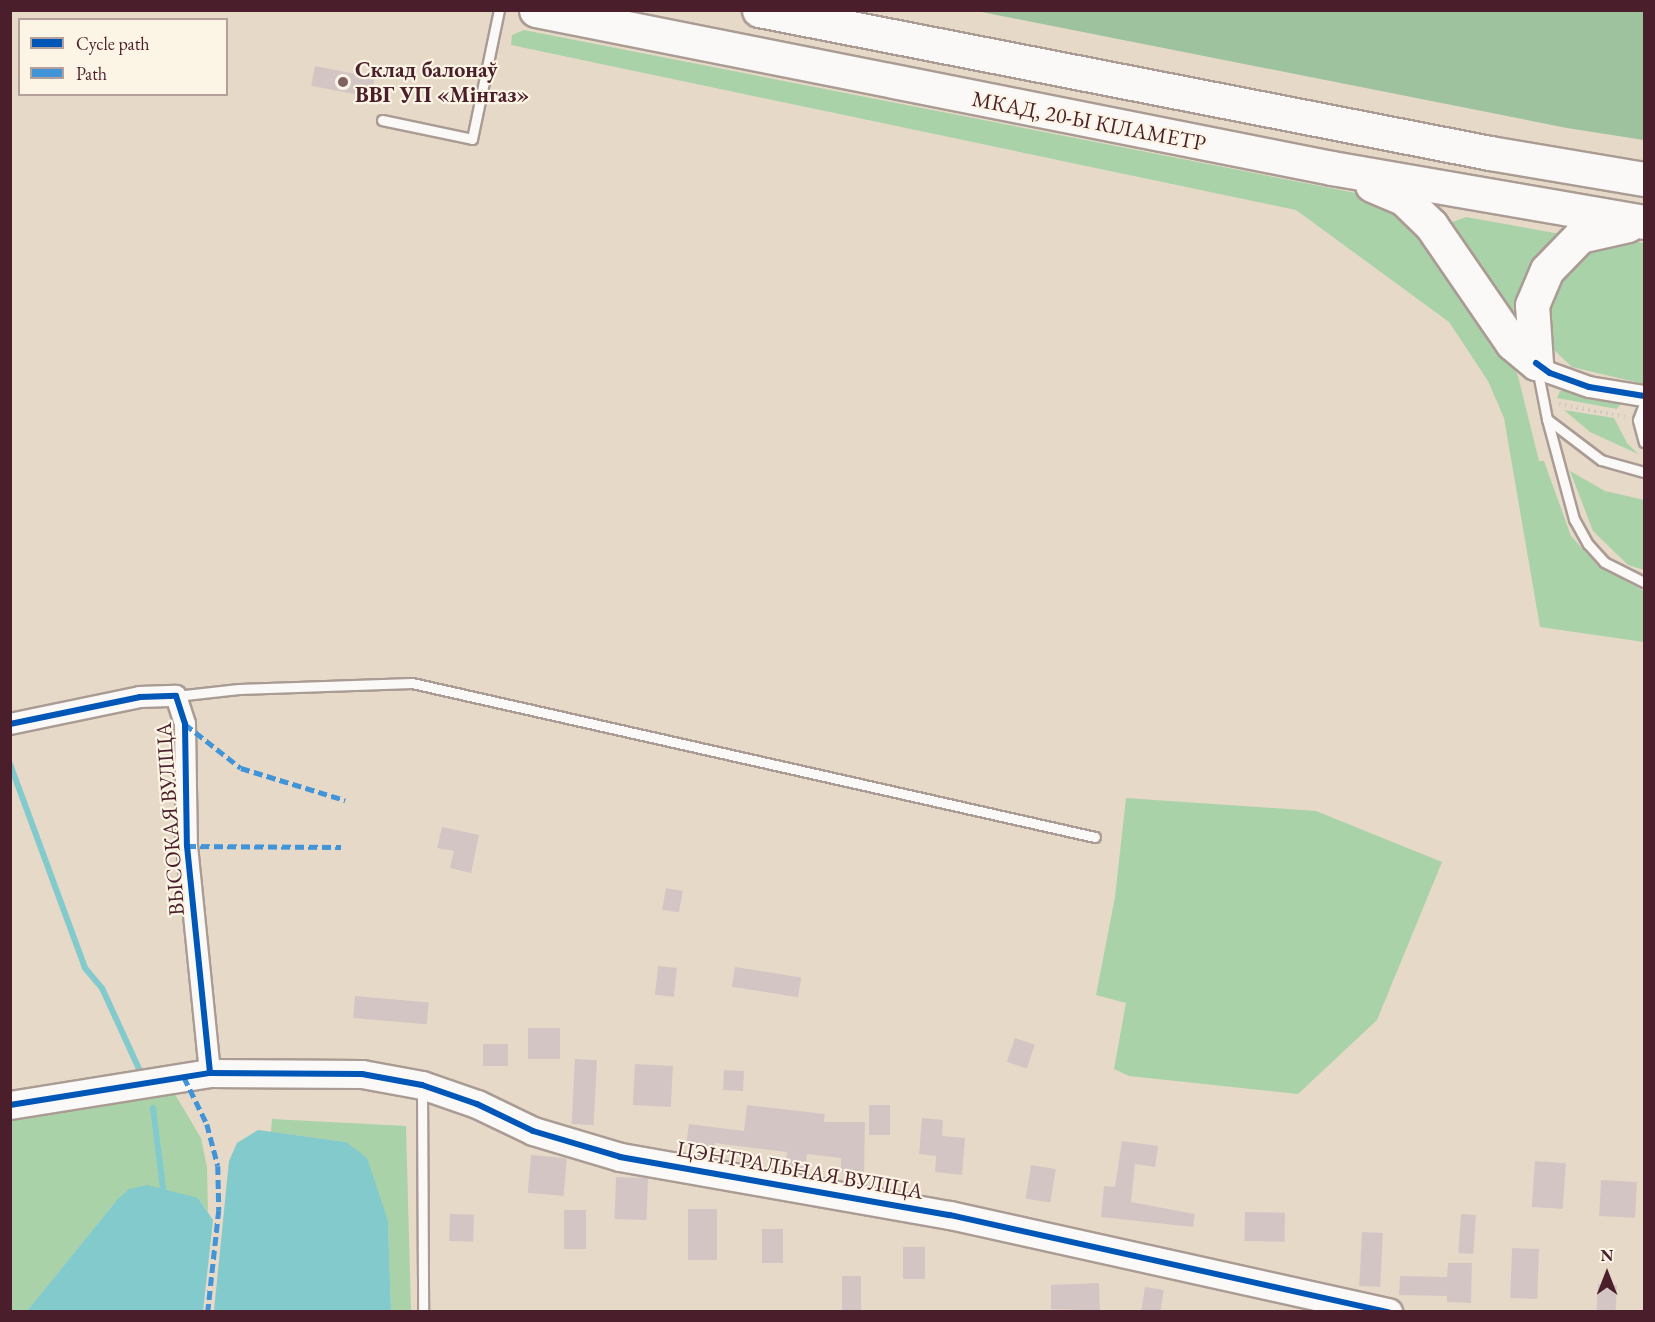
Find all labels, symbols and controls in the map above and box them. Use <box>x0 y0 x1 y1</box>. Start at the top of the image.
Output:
legend <box>18 18 228 96</box>
text: Cycle path <box>76 32 150 55</box>
place label: Склад балонаў ВВГ УП «Мінгаз» <box>355 56 529 107</box>
text: Path <box>76 62 107 85</box>
marker: Склад балонаў ВВГ УП «Мінгаз» <box>336 75 350 89</box>
street label: МКАД, 20-Ы КІЛАМЕТР <box>970 85 1208 157</box>
street label: ВЫСОКАЯ ВУЛІЦА <box>150 721 190 917</box>
street label: ЦЭНТРАЛЬНАЯ ВУЛІЦА <box>675 1135 925 1205</box>
north arrow <box>1577 1244 1637 1304</box>
text: N <box>1601 1245 1613 1266</box>

